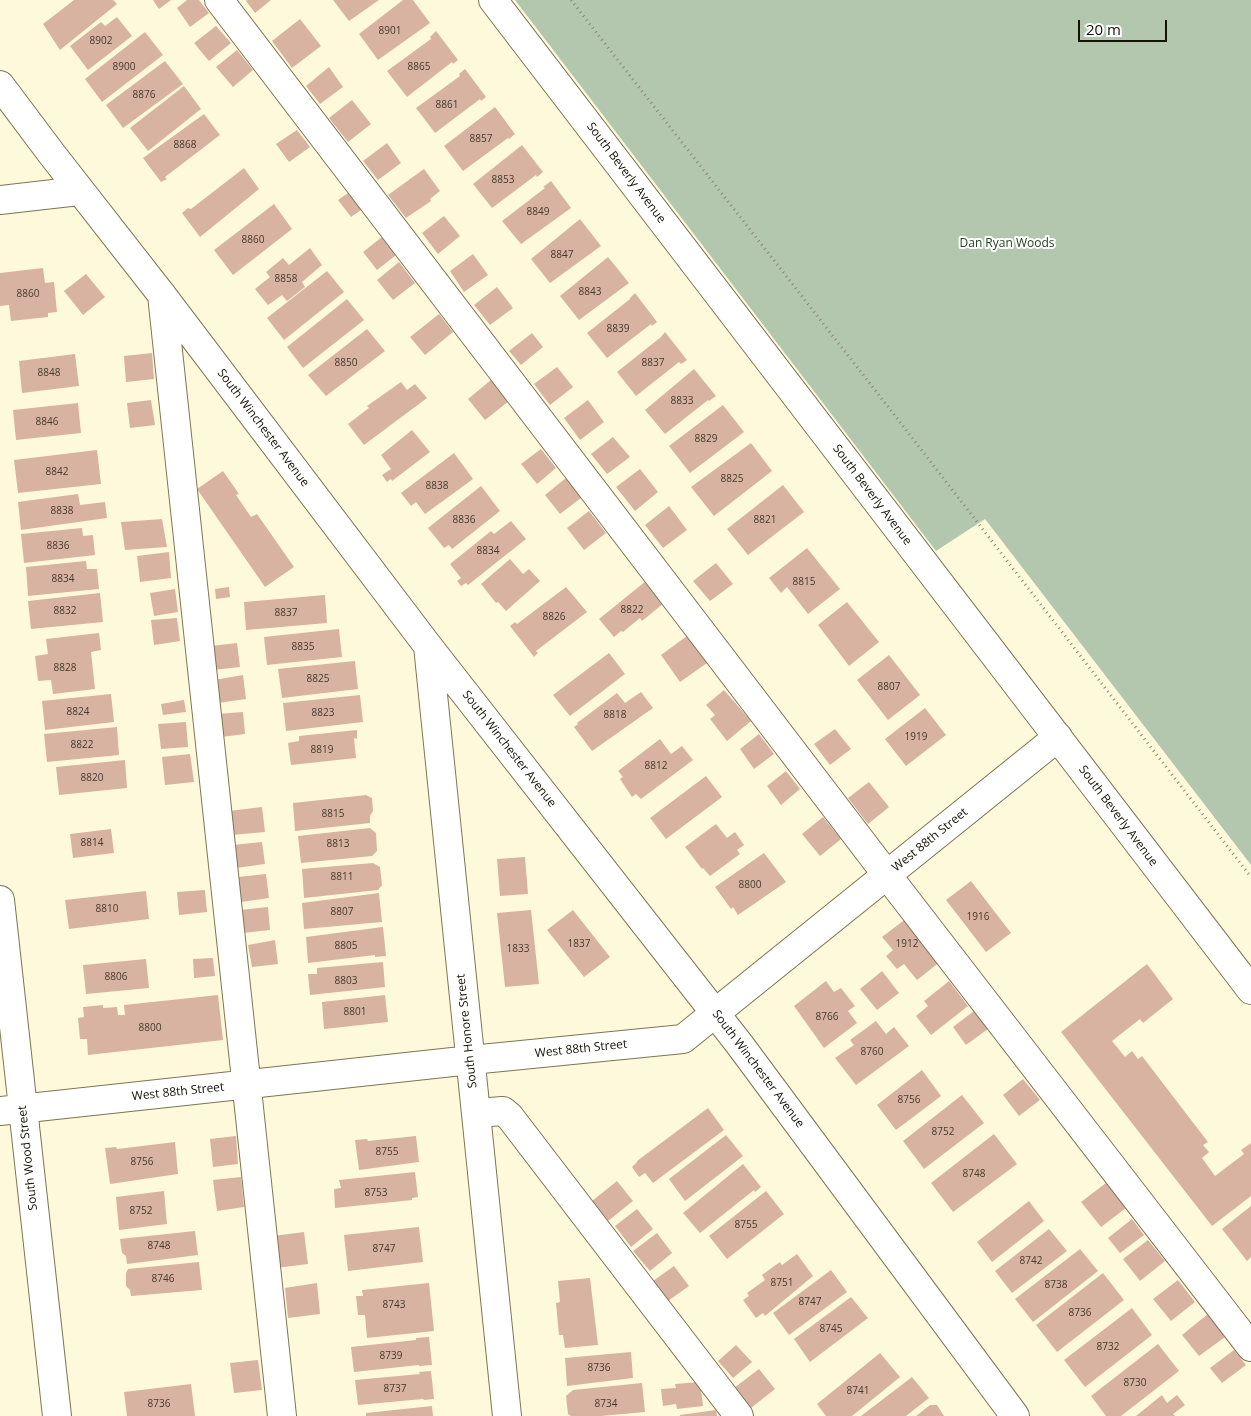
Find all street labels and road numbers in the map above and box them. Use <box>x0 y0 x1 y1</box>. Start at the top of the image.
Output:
street label: South Beverly Avenue <box>584 120 668 226</box>
street label: South Winchester Avenue <box>214 366 312 490</box>
street label: South Beverly Avenue <box>830 442 914 548</box>
street label: South Winchester Avenue <box>459 688 559 810</box>
street label: South Beverly Avenue <box>1076 763 1160 869</box>
street label: West 88th Street <box>889 805 971 875</box>
street label: South Honore Street <box>454 973 480 1089</box>
street label: South Winchester Avenue <box>709 1007 807 1131</box>
street label: West 88th Street <box>534 1037 628 1061</box>
street label: West 88th Street <box>131 1080 225 1104</box>
street label: South Wood Street <box>15 1105 41 1211</box>

